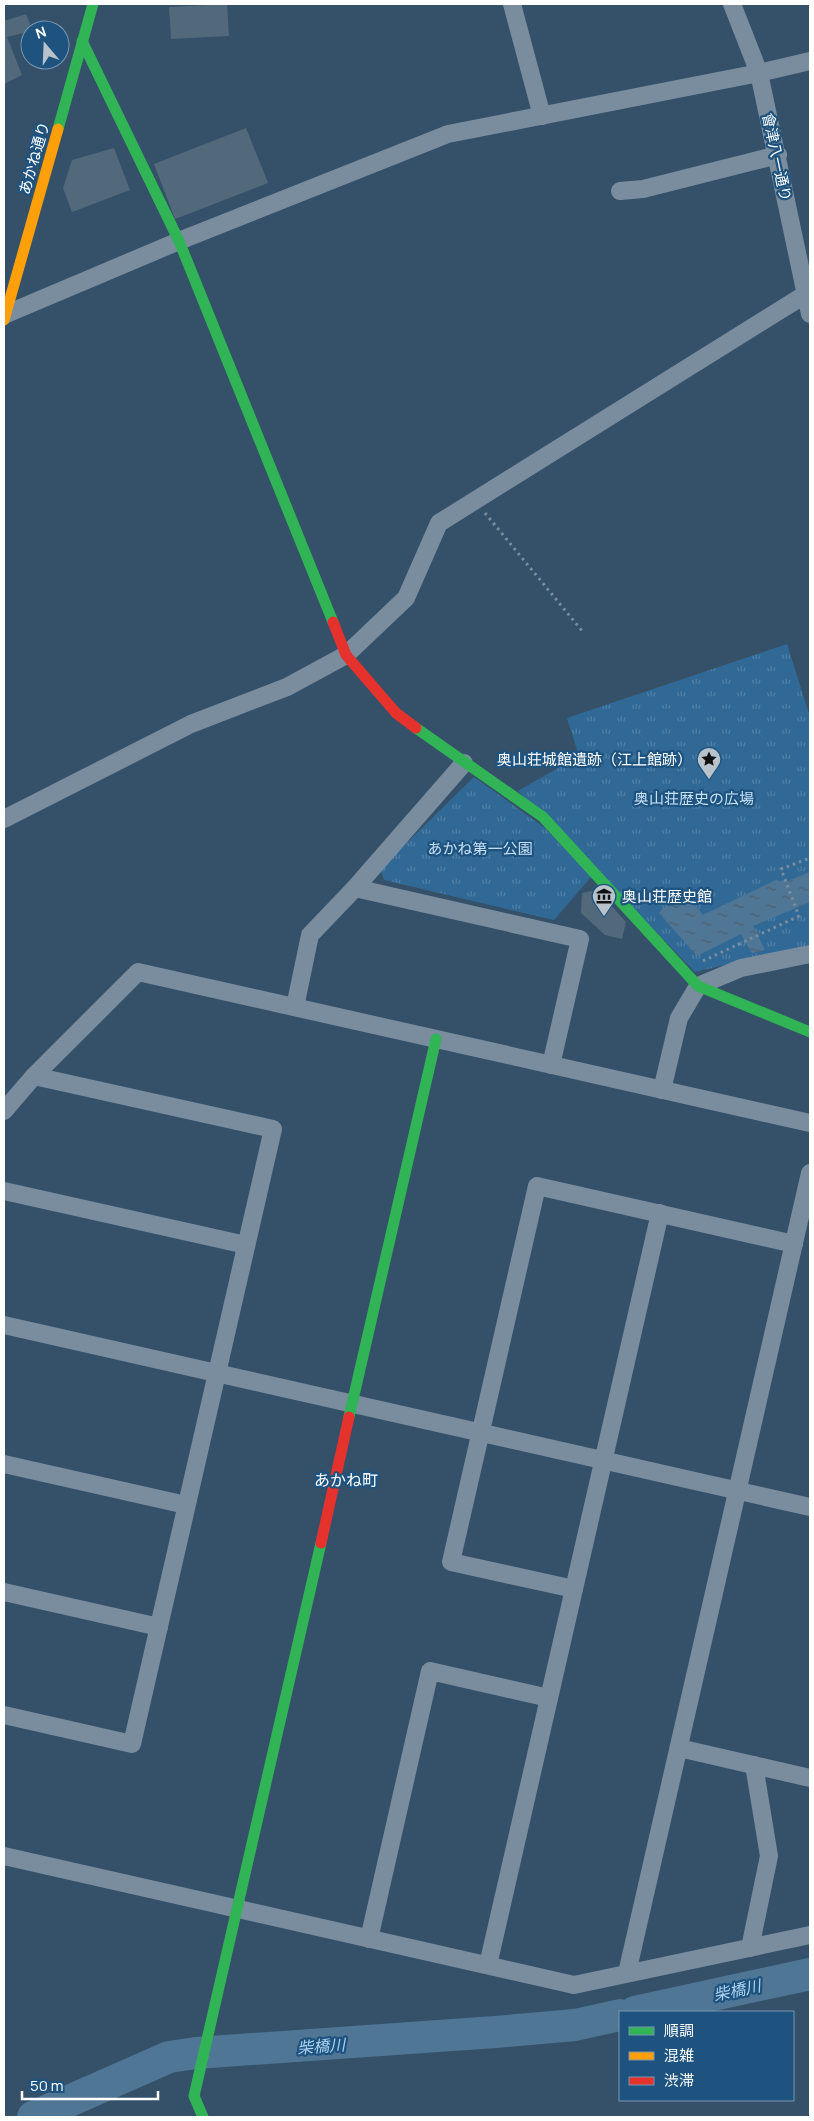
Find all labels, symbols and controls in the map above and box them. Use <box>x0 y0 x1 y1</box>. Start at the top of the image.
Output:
north arrow <box>20 20 70 70</box>
text: N <box>33 22 48 43</box>
street label: 會津八一通り <box>757 111 797 203</box>
street label: あかね通り <box>14 119 54 197</box>
place icon: 奥山荘城館遺跡（江上館跡） <box>696 746 722 780</box>
place label: 奥山荘城館遺跡（江上館跡） <box>497 749 692 770</box>
park label: 奥山荘歴史の広場 <box>634 788 754 809</box>
park label: あかね第一公園 <box>427 838 533 859</box>
museum icon: 奥山荘歴史館 <box>591 883 617 917</box>
place label: 奥山荘歴史館 <box>622 886 712 907</box>
district label: あかね町 <box>314 1469 378 1491</box>
water label: 柴橋川 <box>711 1974 765 2006</box>
legend <box>619 2011 794 2101</box>
text: 順調 <box>664 2020 694 2041</box>
water label: 柴橋川 <box>296 2033 348 2059</box>
text: 混雑 <box>664 2045 694 2066</box>
scale bar <box>22 2068 159 2100</box>
text: 渋滞 <box>664 2070 694 2091</box>
text: 50 m <box>30 2075 64 2096</box>

